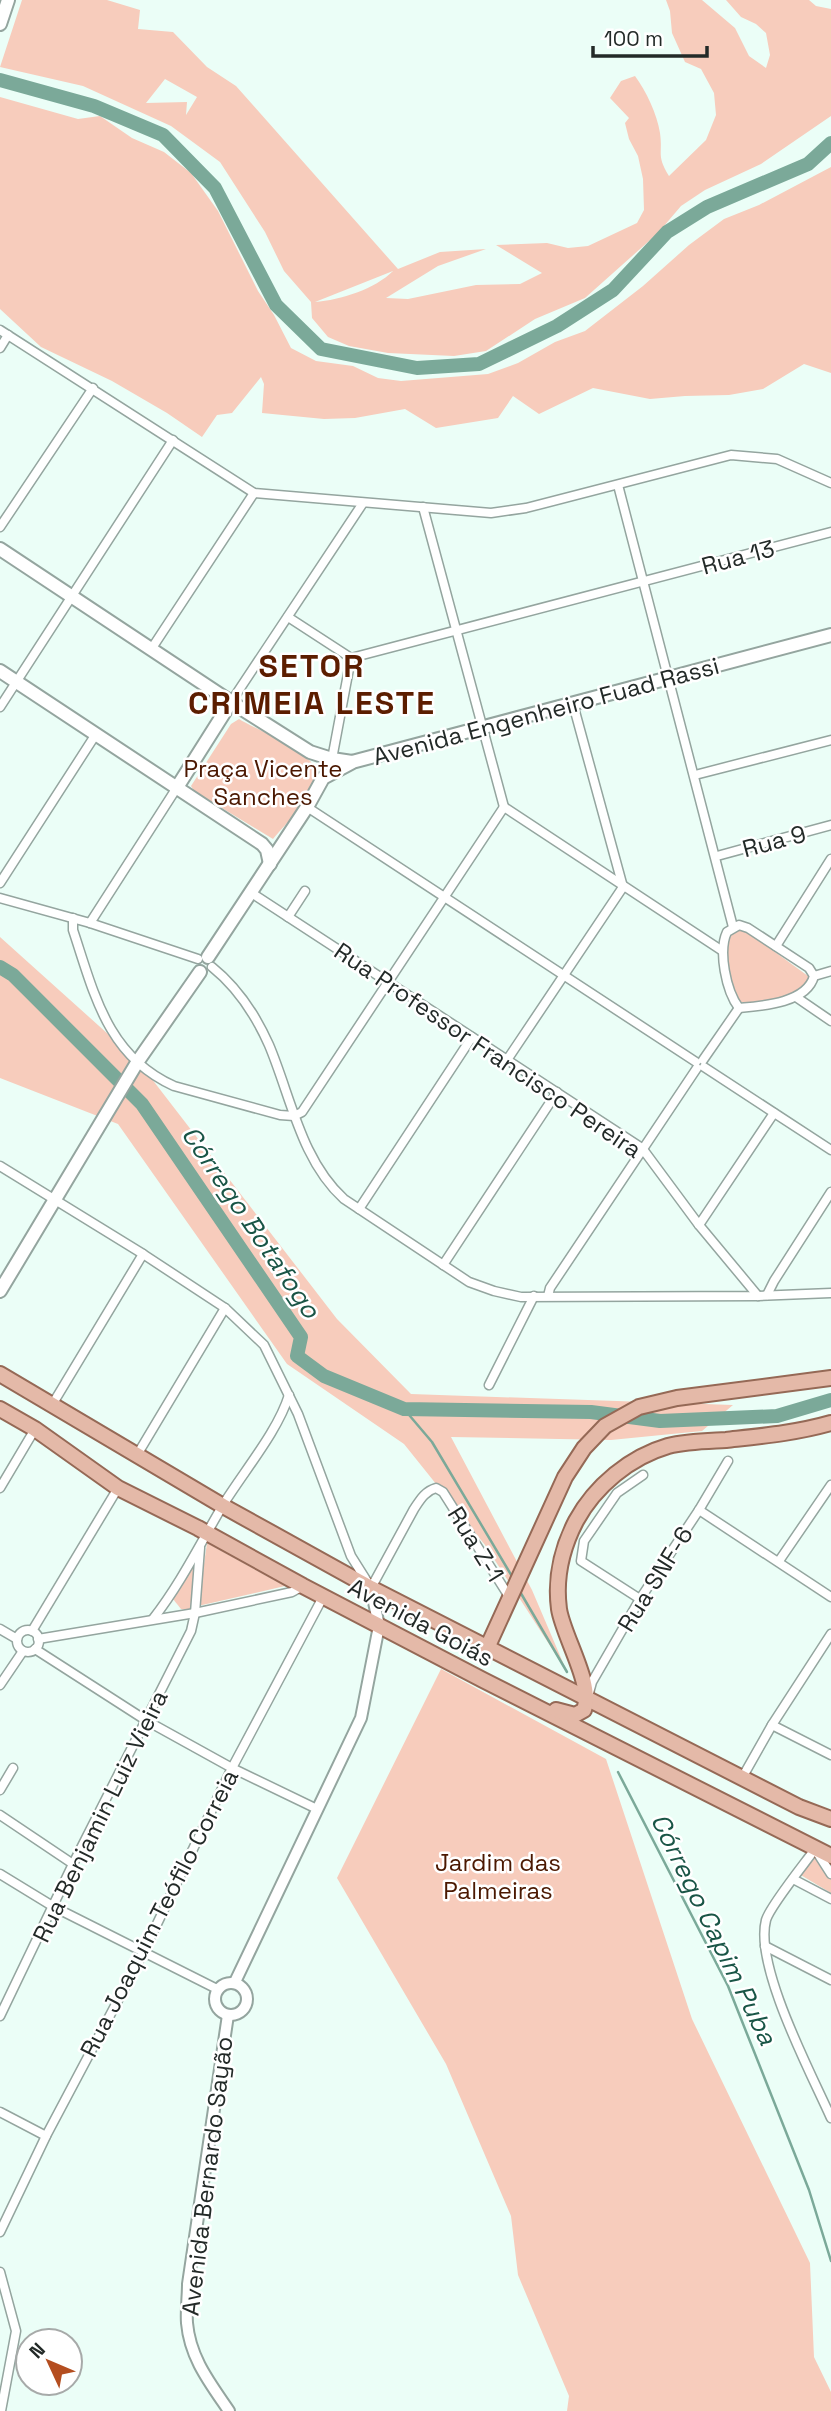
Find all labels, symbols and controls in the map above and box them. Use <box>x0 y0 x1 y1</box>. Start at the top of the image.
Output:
scale bar <box>593 14 707 58</box>
text: 100 m <box>604 25 663 52</box>
street label: Rua 13 <box>698 532 778 582</box>
district label: SETOR CRIMEIA LESTE <box>188 646 436 723</box>
street label: Avenida Engenheiro Fuad Rassi <box>370 650 722 772</box>
park label: Praça Vicente Sanches <box>183 753 343 812</box>
street label: Rua 9 <box>739 818 809 864</box>
street label: Rua Professor Francisco Pereira <box>328 935 648 1165</box>
water label: Córrego Botafogo <box>174 1119 329 1326</box>
street label: Rua Z-1 <box>441 1500 511 1588</box>
street label: Rua SNF-6 <box>610 1520 700 1638</box>
street label: Avenida Goiás <box>343 1571 499 1673</box>
street label: Rua Benjamin Luiz Vieira <box>25 1685 175 1947</box>
street label: Rua Joaquim Teófilo Correia <box>73 1764 245 2062</box>
water label: Córrego Capim Puba <box>643 1808 785 2051</box>
park label: Jardim das Palmeiras <box>435 1847 561 1906</box>
street label: Avenida Bernardo Sayão <box>174 2035 240 2317</box>
north arrow <box>14 2327 84 2397</box>
text: N <box>24 2337 51 2364</box>

